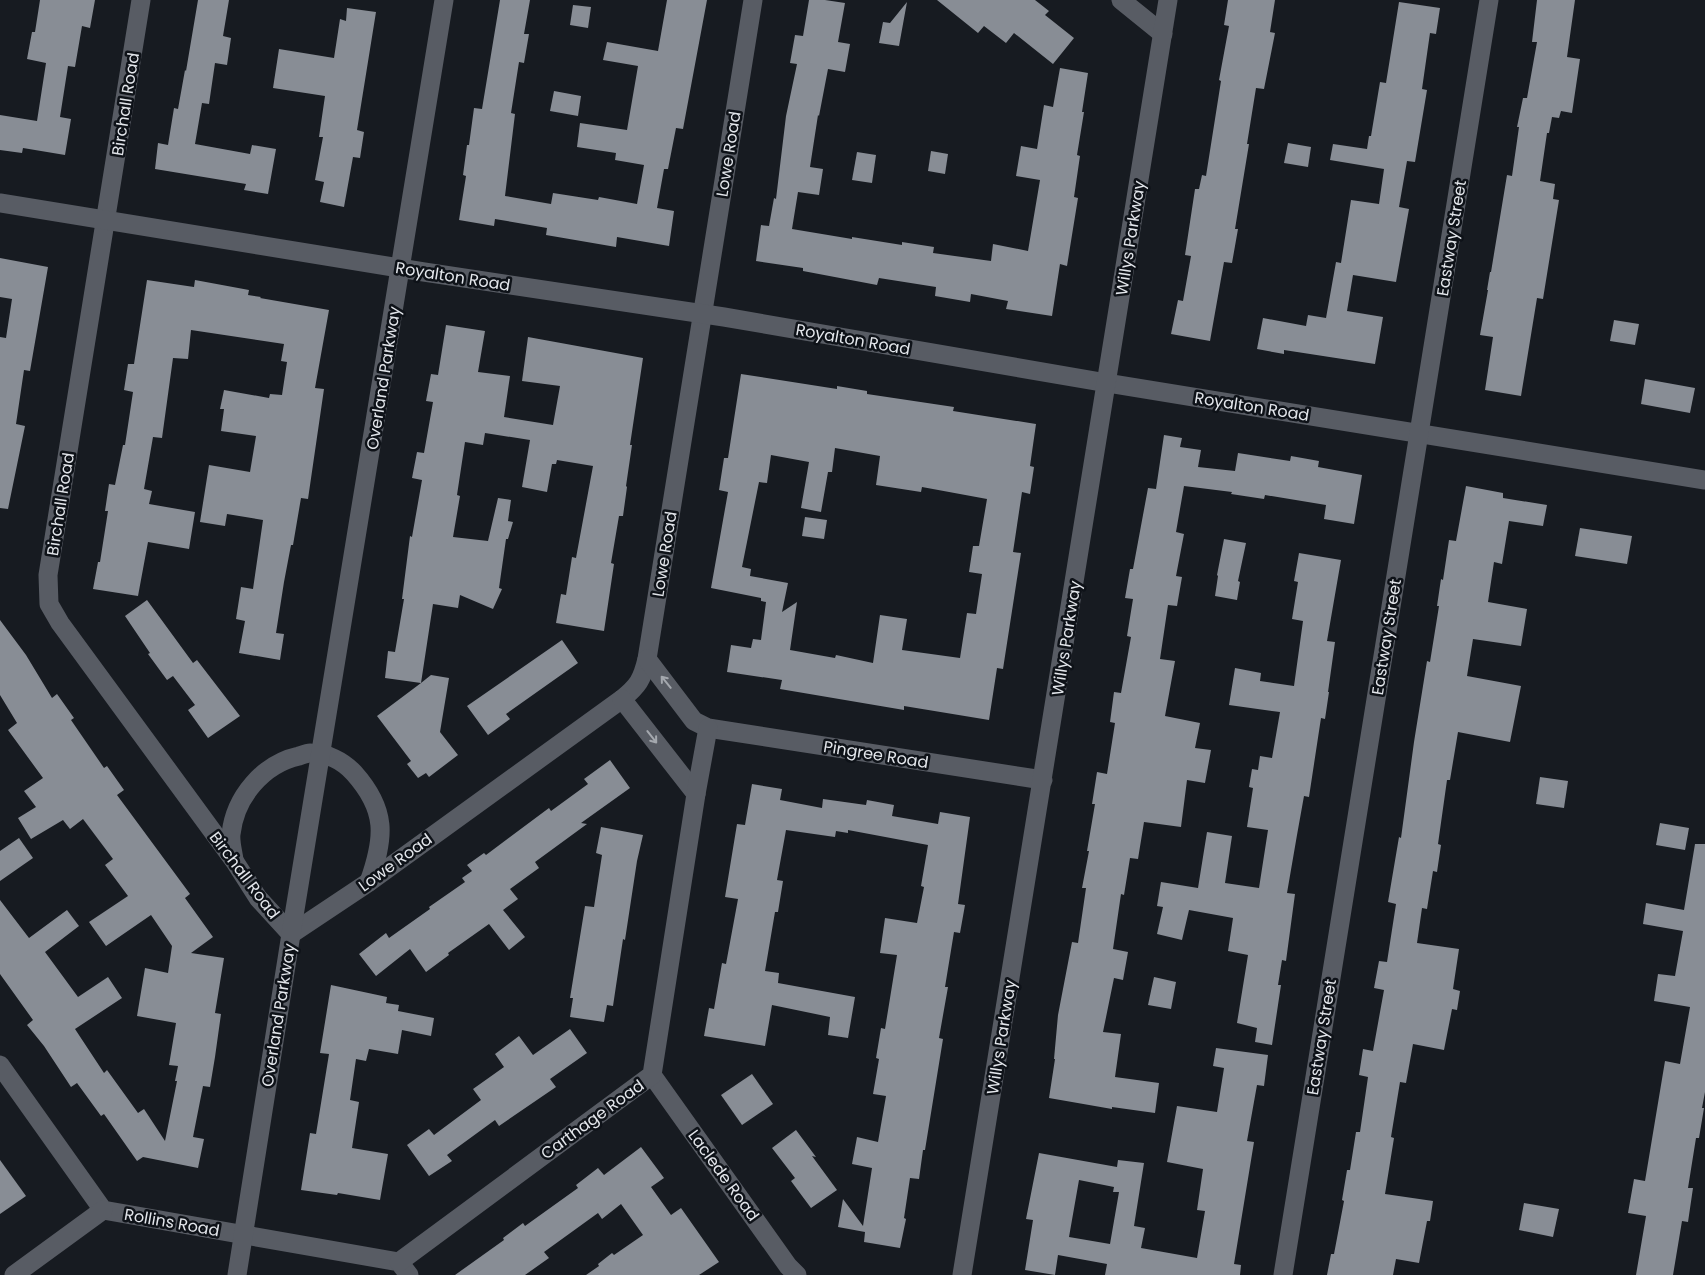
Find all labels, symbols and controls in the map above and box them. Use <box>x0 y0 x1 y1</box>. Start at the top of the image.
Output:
street label: Birchall Road <box>106 51 145 157</box>
street label: Lowe Road <box>710 110 747 198</box>
street label: Eastway Street <box>1431 178 1472 298</box>
street label: Willys Parkway <box>1110 179 1151 297</box>
street label: Royalton Road <box>394 256 512 297</box>
street label: Overland Parkway <box>361 305 406 451</box>
street label: Royalton Road <box>794 318 912 361</box>
street label: Royalton Road <box>1193 386 1311 427</box>
street label: Birchall Road <box>41 451 80 557</box>
street label: Lowe Road <box>646 510 683 598</box>
street label: Eastway Street <box>1366 577 1407 697</box>
street label: Willys Parkway <box>1046 579 1087 697</box>
one-way arrow <box>660 676 671 689</box>
one-way arrow <box>646 730 657 743</box>
street label: Pingree Road <box>822 735 930 774</box>
street label: Birchall Road <box>204 827 285 924</box>
street label: Lowe Road <box>354 828 437 897</box>
street label: Overland Parkway <box>256 942 301 1088</box>
street label: Eastway Street <box>1301 977 1342 1097</box>
street label: Willys Parkway <box>981 978 1022 1096</box>
street label: Carthage Road <box>536 1074 649 1165</box>
street label: Laclede Road <box>683 1125 765 1226</box>
street label: Rollins Road <box>123 1203 221 1242</box>

